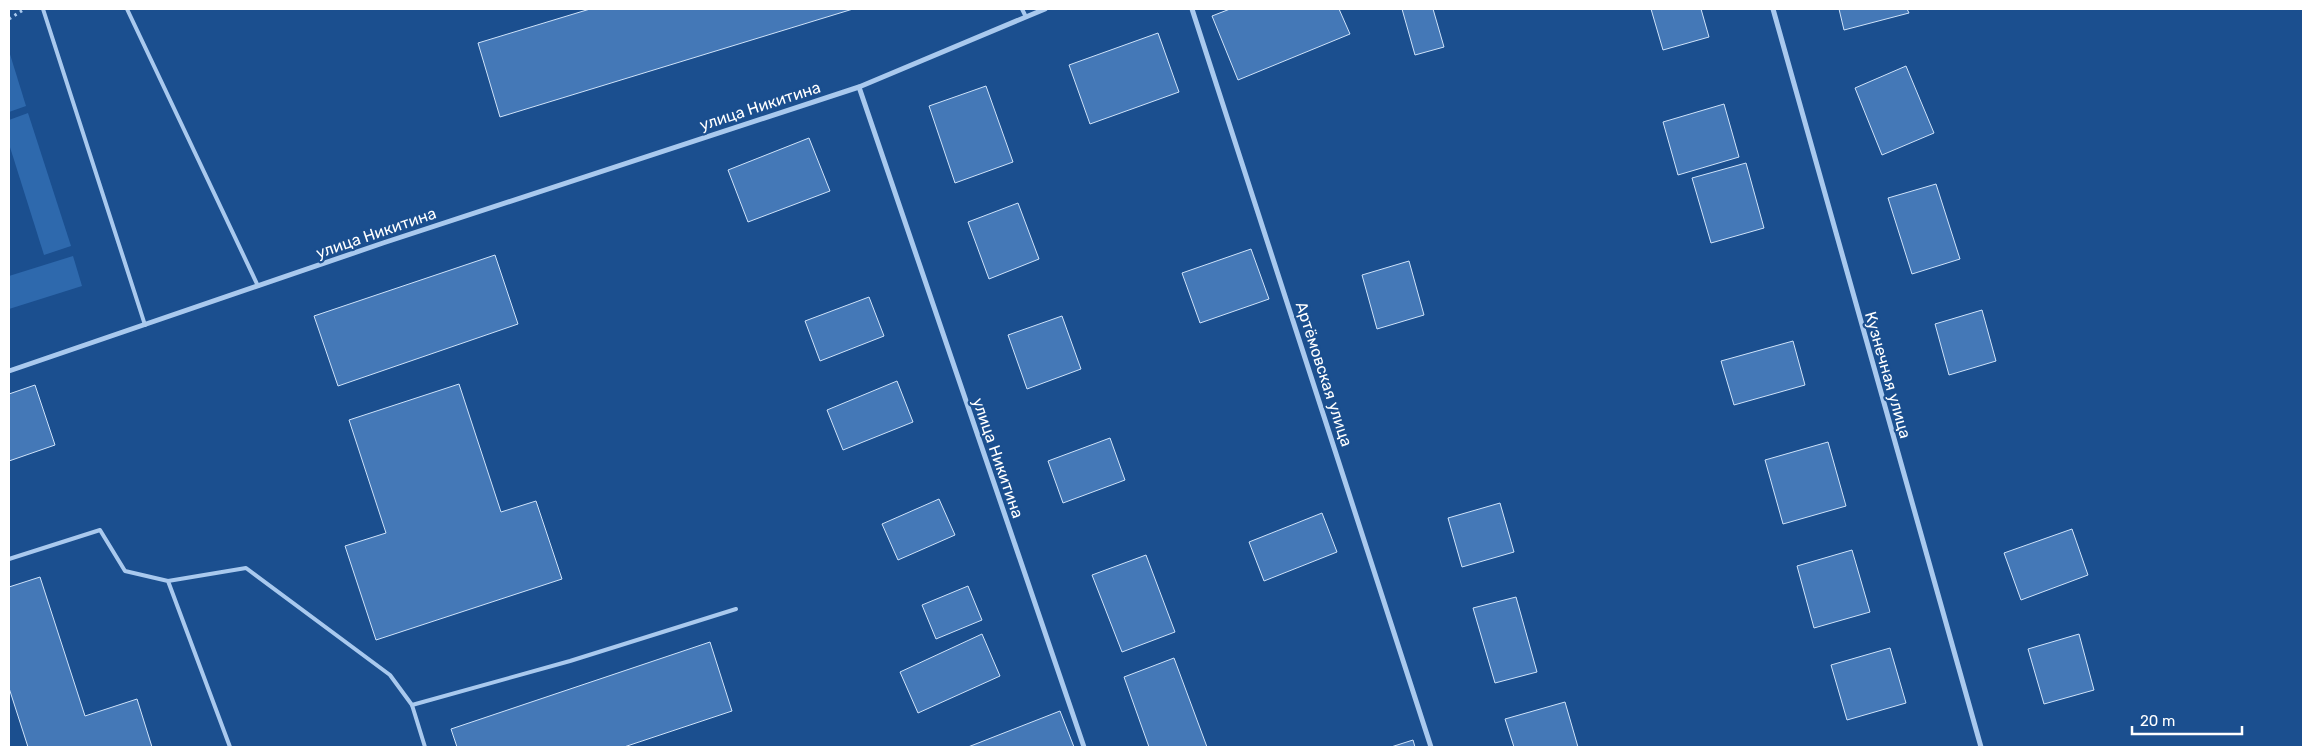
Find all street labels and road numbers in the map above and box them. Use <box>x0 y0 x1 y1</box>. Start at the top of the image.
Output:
street label: улица Никитина <box>697 78 823 134</box>
street label: улица Никитина <box>313 204 439 262</box>
street label: Артёмовская улица <box>1292 299 1356 449</box>
street label: Кузнечная улица <box>1861 309 1915 441</box>
street label: улица Никитина <box>969 395 1027 521</box>

